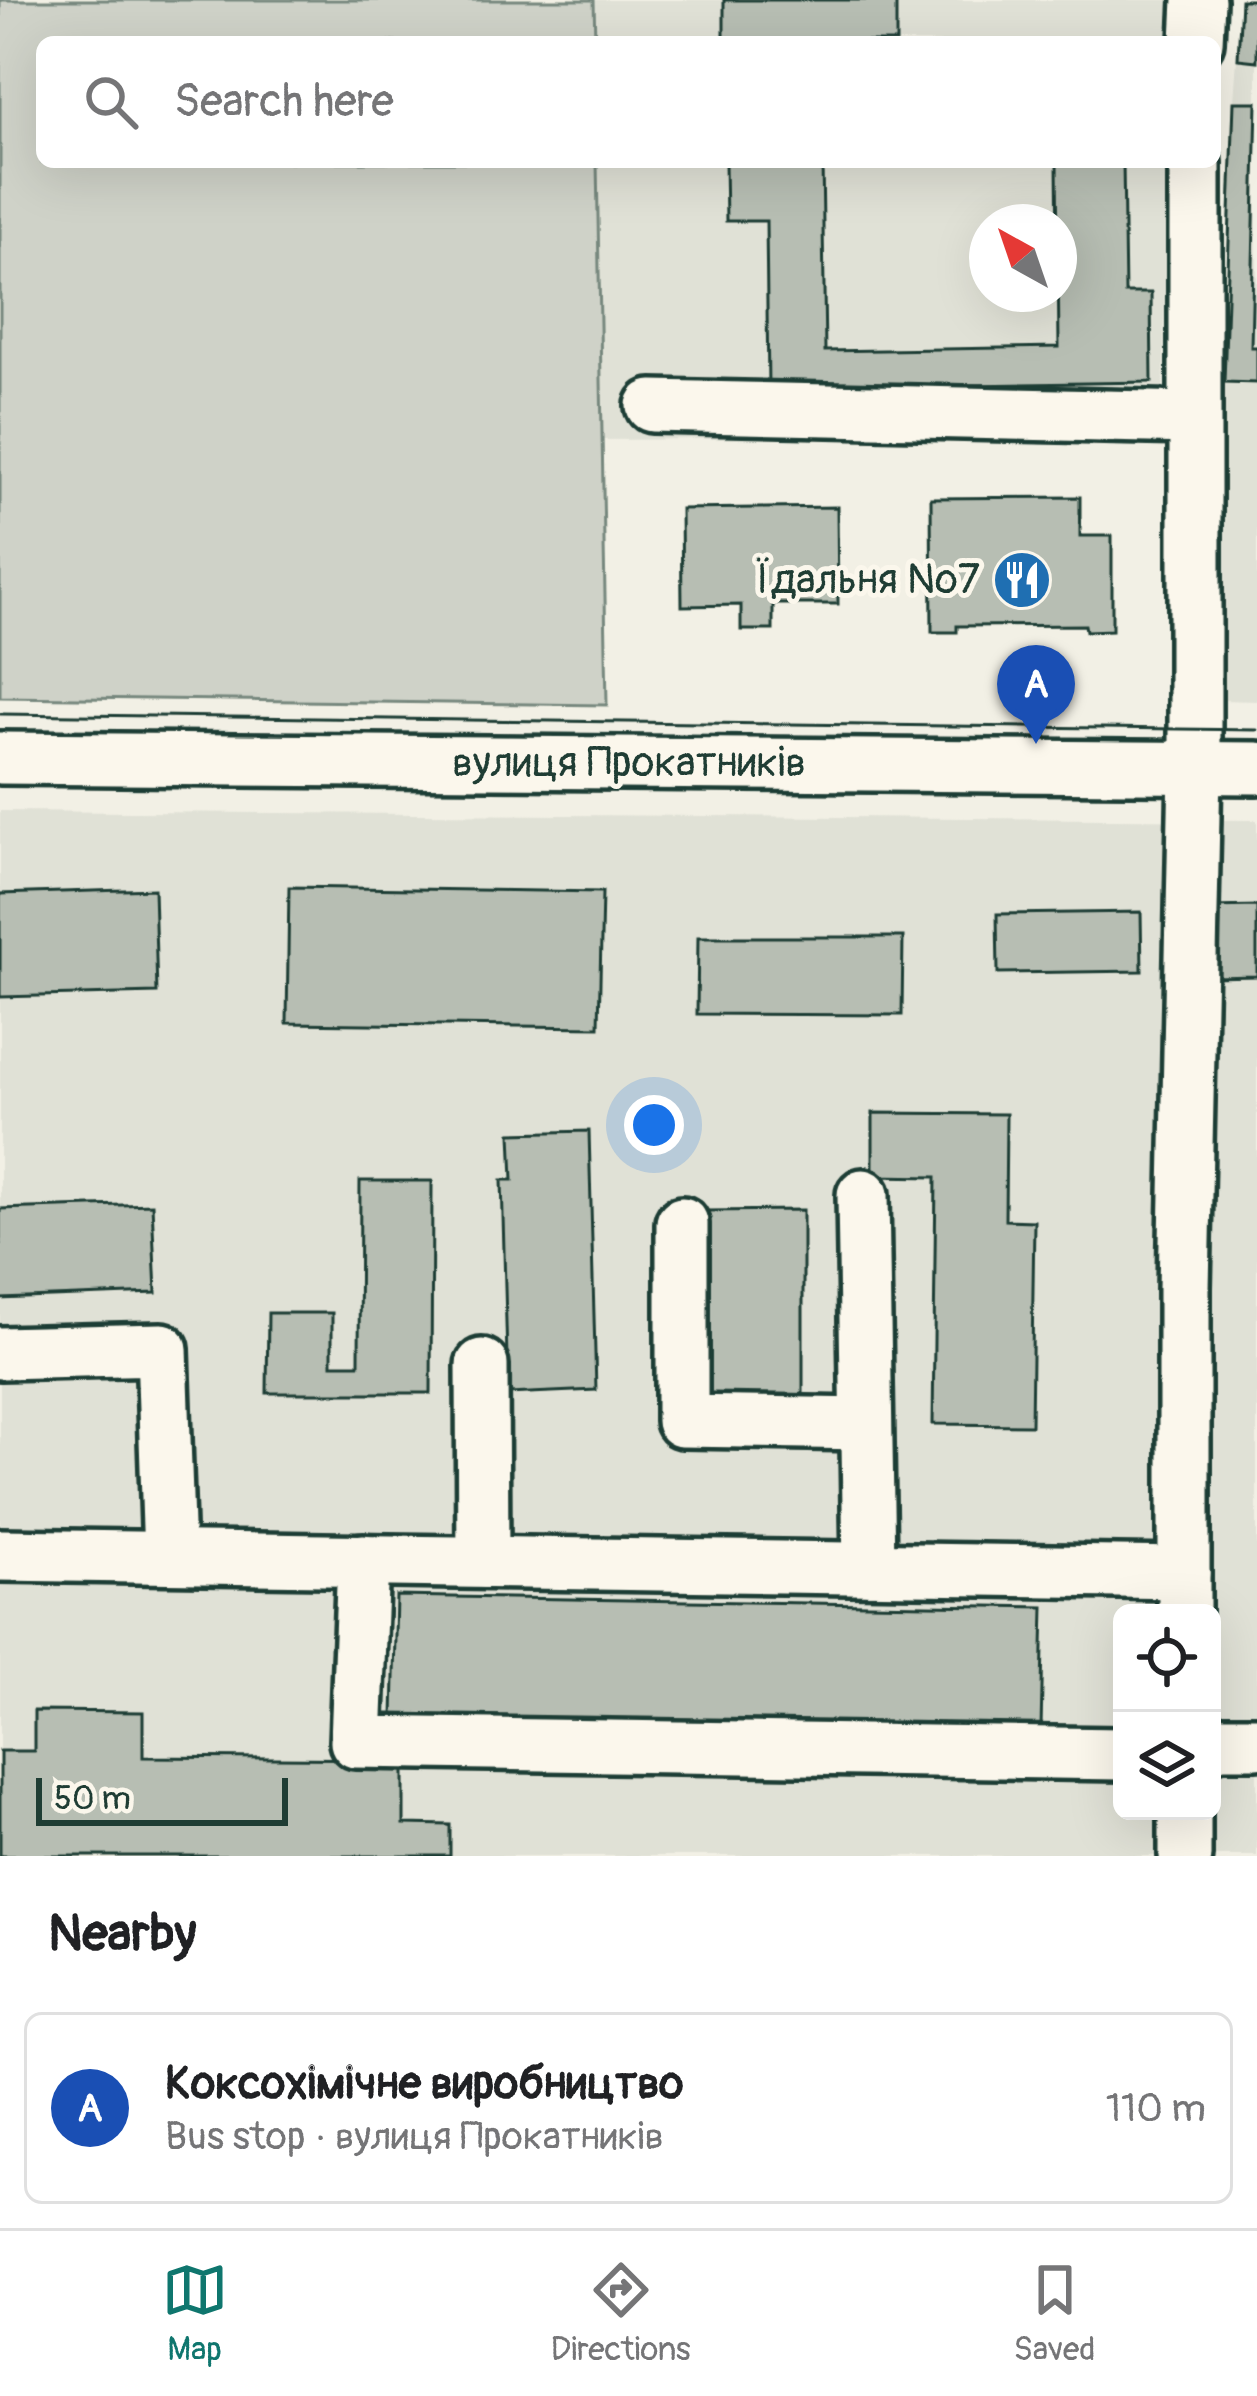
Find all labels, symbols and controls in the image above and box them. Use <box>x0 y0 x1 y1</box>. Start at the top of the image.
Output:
search box <box>36 36 1221 168</box>
icon: search <box>78 69 144 135</box>
text: Search here <box>174 74 394 130</box>
north arrow <box>969 204 1077 312</box>
restaurant icon: Їдальня №7 <box>991 549 1053 611</box>
place label: Їдальня №7 <box>756 554 980 606</box>
pin: A <box>997 645 1075 744</box>
street label: вулиця Прокатників <box>452 737 806 789</box>
your location <box>624 1095 684 1155</box>
map controls <box>1113 1604 1221 1820</box>
button: locate <box>1113 1604 1221 1712</box>
button: layers <box>1113 1712 1221 1820</box>
scale bar <box>36 1772 288 1825</box>
text: 50 m <box>54 1778 131 1819</box>
text: Nearby <box>48 1902 196 1966</box>
text: Коксохімічне виробництво <box>165 2056 684 2112</box>
text: A <box>77 2084 103 2133</box>
text: 110 m <box>1106 2084 1206 2133</box>
text: Bus stop · вулиця Прокатників <box>165 2112 664 2161</box>
tab: Map <box>162 2257 228 2370</box>
tab: Directions <box>551 2257 691 2370</box>
tab: Saved <box>1014 2257 1095 2370</box>

